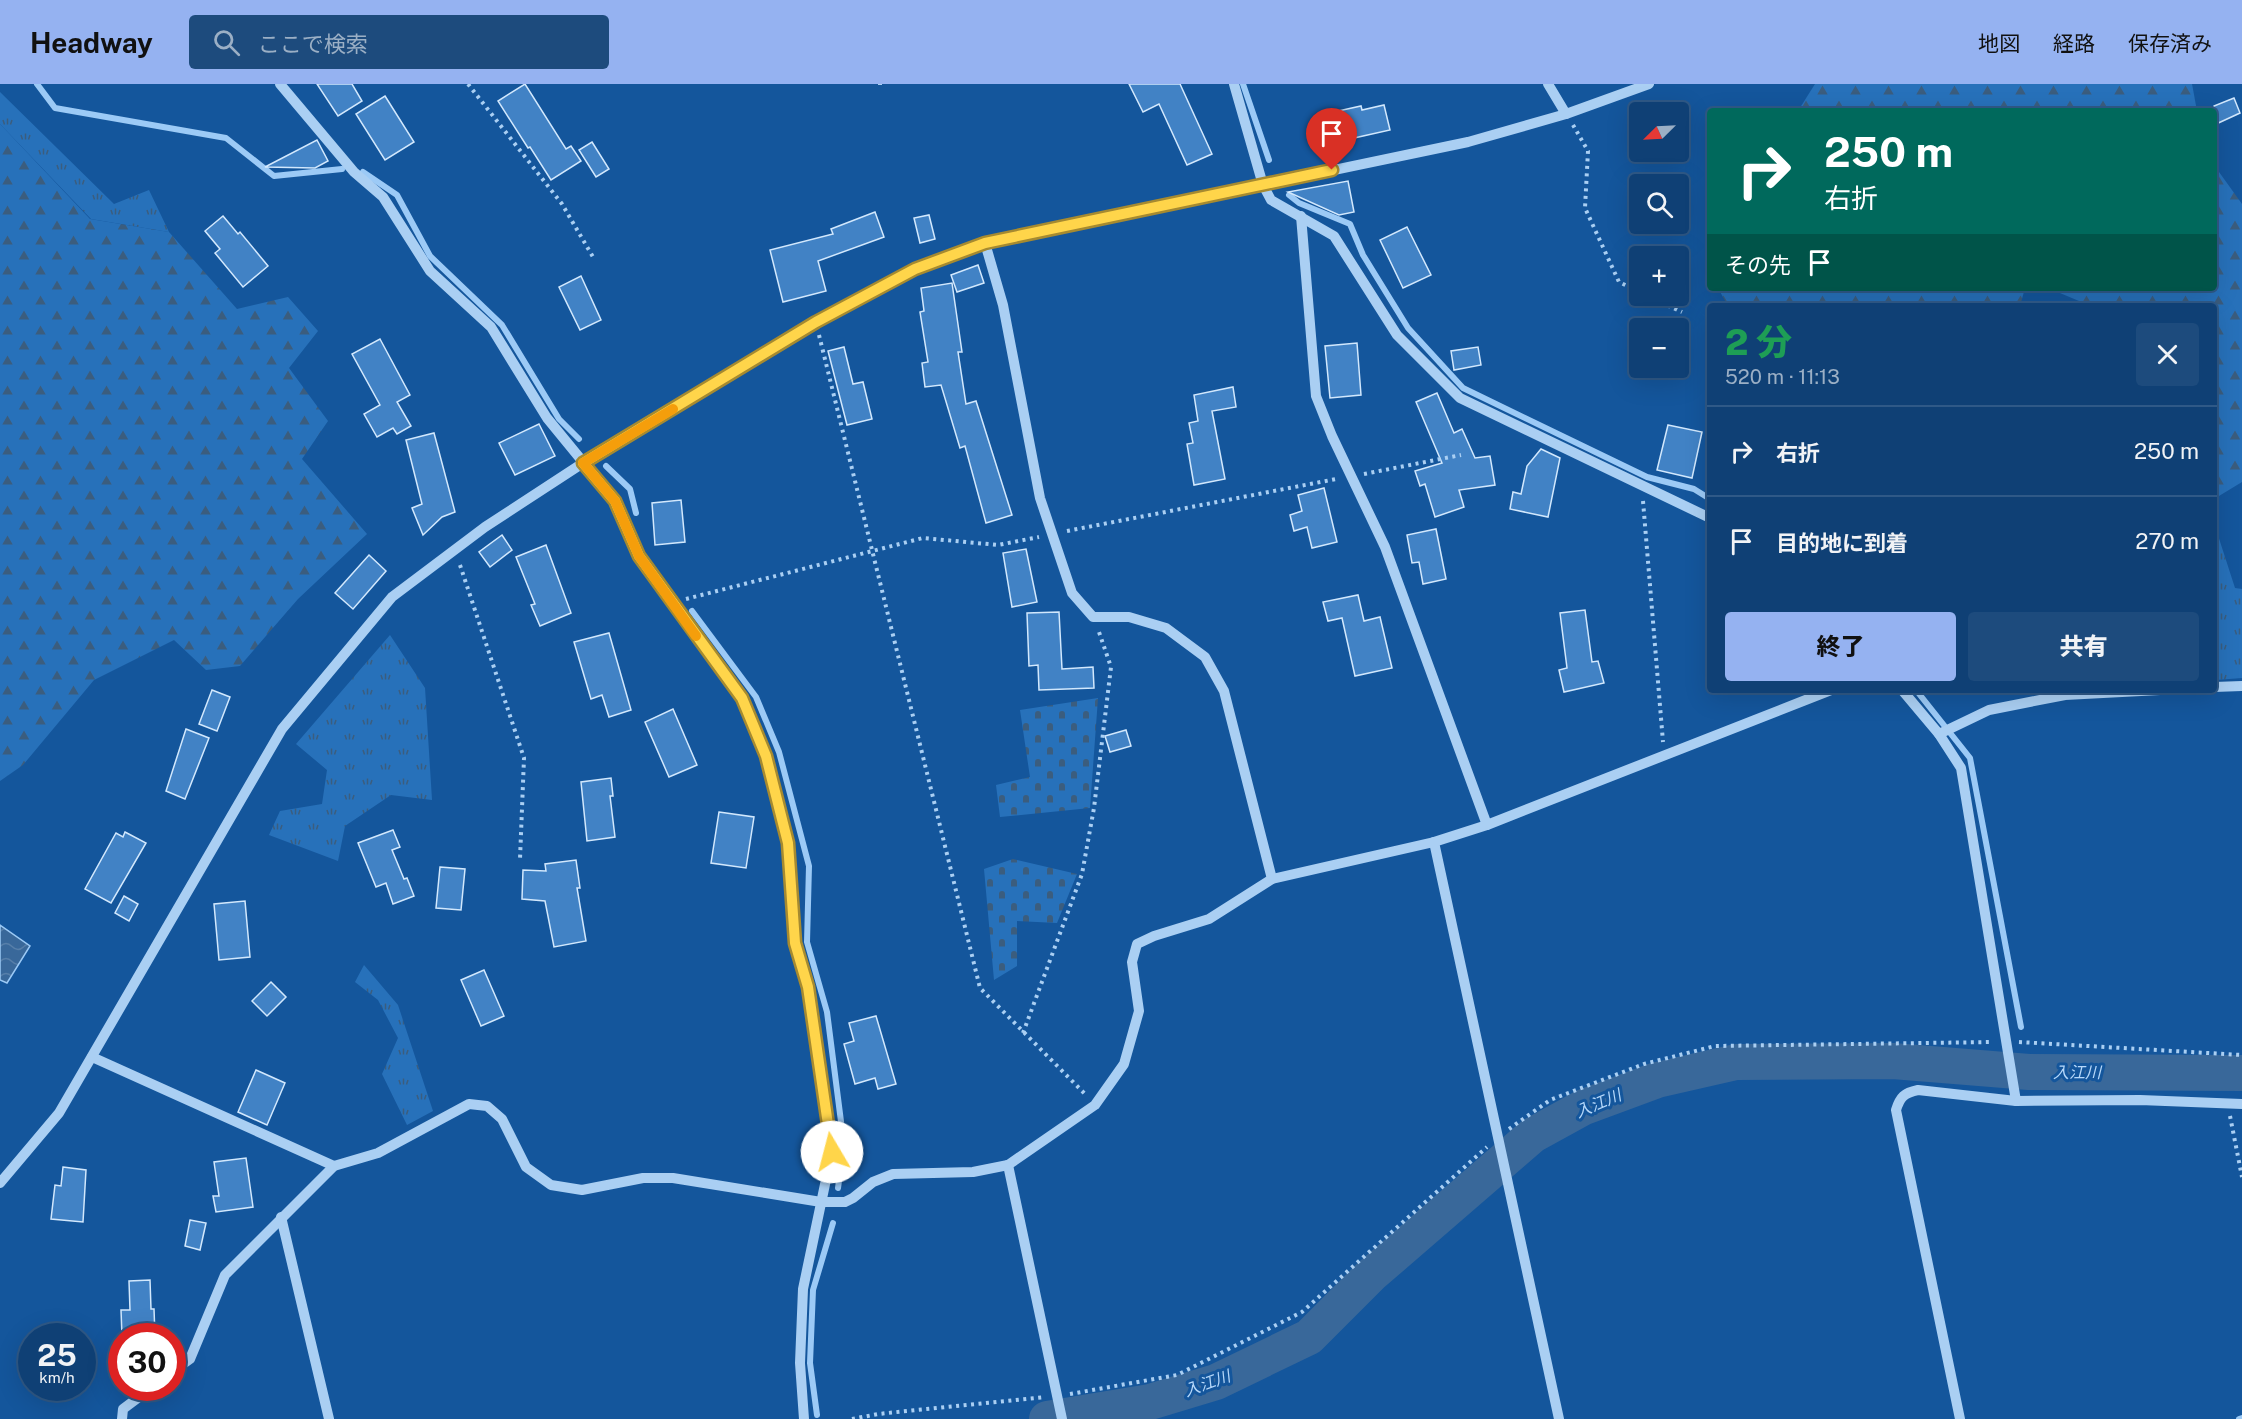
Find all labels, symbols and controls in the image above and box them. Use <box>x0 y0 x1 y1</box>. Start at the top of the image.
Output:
search box <box>189 15 609 69</box>
text: Headway <box>30 26 153 59</box>
icon: search <box>210 26 243 59</box>
text: ここで検索 <box>258 31 368 57</box>
text: 地図 <box>1978 31 2020 56</box>
text: 経路 <box>2053 31 2095 56</box>
text: 保存済み <box>2128 31 2212 56</box>
north arrow <box>1629 102 1689 162</box>
map controls <box>1629 102 1689 378</box>
pin <box>1306 108 1357 170</box>
icon: arrive <box>1315 117 1348 150</box>
text: 250 m <box>1824 127 1953 176</box>
icon: right <box>1725 132 1803 210</box>
button: search <box>1629 174 1689 234</box>
text: 右折 <box>1824 182 1878 214</box>
button: + <box>1629 246 1689 306</box>
icon: arrive <box>1803 246 1836 279</box>
text: その先 <box>1725 252 1791 278</box>
button: − <box>1629 318 1689 378</box>
text: 2 分 <box>1725 321 1792 363</box>
button: close <box>2136 323 2199 386</box>
text: 520 m · 11:13 <box>1725 365 1840 389</box>
icon: right <box>1725 435 1758 468</box>
text: 250 m <box>2134 438 2199 464</box>
text: 右折 <box>1776 440 1820 466</box>
icon: arrive <box>1725 525 1758 558</box>
text: 270 m <box>2135 528 2199 554</box>
text: 目的地に到着 <box>1776 530 1908 556</box>
button: 終了 <box>1725 612 1956 681</box>
button: 共有 <box>1968 612 2199 681</box>
water label: 入江川 <box>2053 1063 2103 1082</box>
water label: 入江川 <box>1572 1085 1626 1122</box>
position arrow <box>800 1120 864 1184</box>
speed limit sign: 30 <box>108 1323 186 1401</box>
text: 25 <box>37 1337 77 1373</box>
water label: 入江川 <box>1181 1366 1235 1401</box>
text: km/h <box>39 1369 75 1386</box>

